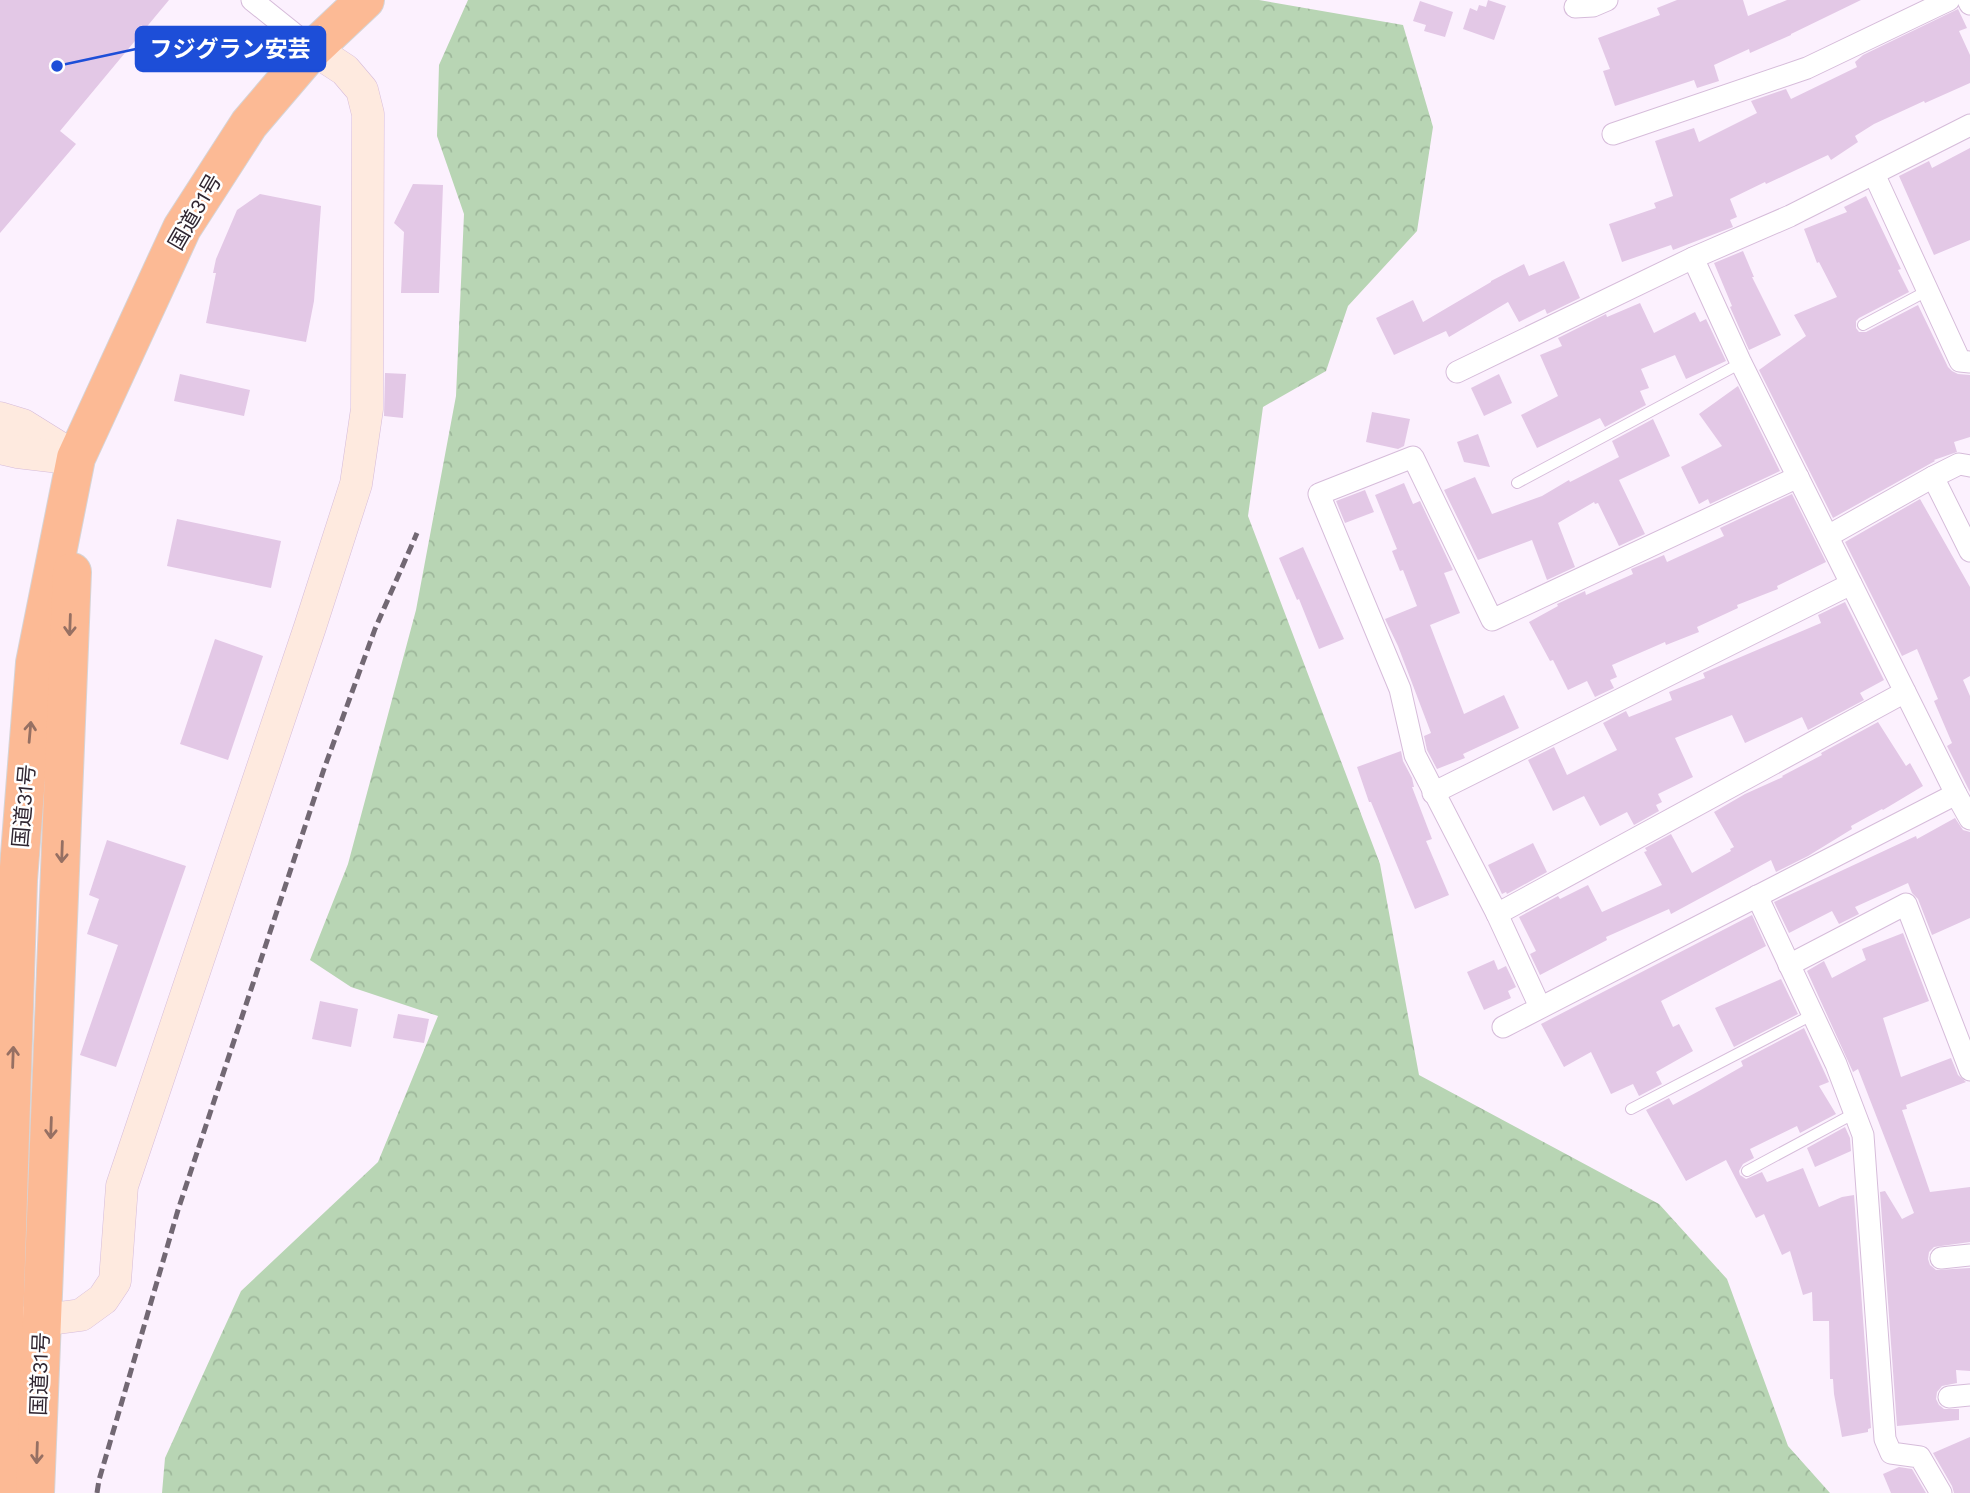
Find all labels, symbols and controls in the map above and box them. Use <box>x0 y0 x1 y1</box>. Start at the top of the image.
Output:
callout: フジグラン安芸 <box>136 27 325 71</box>
text: フジグラン安芸 <box>150 36 311 63</box>
street label: 国道31号 <box>163 169 226 254</box>
one-way arrow <box>64 613 77 636</box>
one-way arrow <box>24 722 37 744</box>
street label: 国道31号 <box>7 763 40 849</box>
one-way arrow <box>55 840 68 863</box>
one-way arrow <box>6 1046 19 1069</box>
one-way arrow <box>44 1116 57 1139</box>
street label: 国道31号 <box>26 1332 53 1416</box>
one-way arrow <box>31 1442 44 1465</box>

